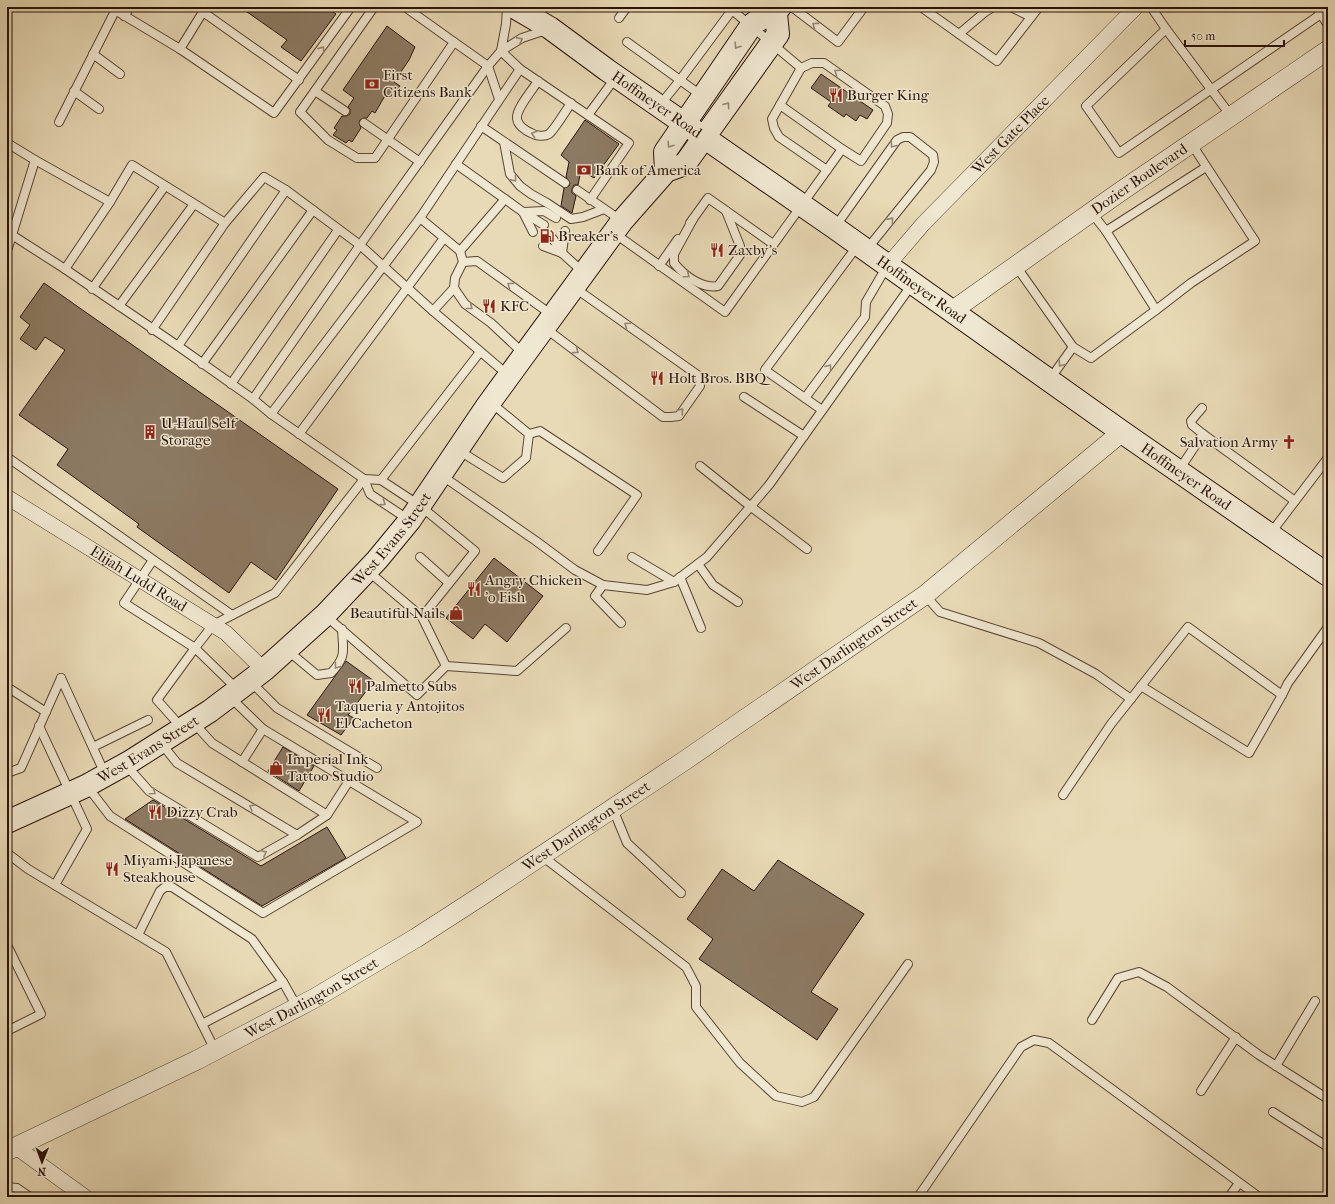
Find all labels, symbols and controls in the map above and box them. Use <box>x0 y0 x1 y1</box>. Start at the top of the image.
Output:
one-way arrow <box>812 22 819 30</box>
scale bar <box>1185 22 1284 48</box>
text: 50 m <box>1191 29 1215 43</box>
one-way arrow <box>516 37 523 45</box>
one-way arrow <box>734 42 742 49</box>
one-way arrow <box>317 46 324 53</box>
place label: First Citizens Bank <box>383 66 472 101</box>
street label: Hoffmeyer Road <box>608 67 706 142</box>
one-way arrow <box>835 70 842 77</box>
bank icon: First Citizens Bank <box>364 76 380 92</box>
place label: Burger King <box>847 86 930 104</box>
restaurant icon: Burger King <box>828 87 844 103</box>
street label: West Gate Place <box>967 91 1054 179</box>
one-way arrow <box>722 102 729 109</box>
one-way arrow <box>531 130 538 139</box>
street label: Dozier Boulevard <box>1088 139 1191 219</box>
one-way arrow <box>667 141 674 148</box>
one-way arrow <box>891 141 898 148</box>
place label: Bank of America <box>595 161 702 179</box>
bank icon: Bank of America <box>576 162 592 178</box>
one-way arrow <box>509 174 516 181</box>
one-way arrow <box>886 217 893 224</box>
place label: Breaker's <box>558 227 619 245</box>
fuel station icon: Breaker's <box>539 228 555 244</box>
place label: Zaxby's <box>728 241 778 259</box>
restaurant icon: Zaxby's <box>709 242 725 258</box>
street label: Hoffmeyer Road <box>873 251 971 328</box>
one-way arrow <box>683 270 690 278</box>
one-way arrow <box>508 283 515 290</box>
place label: KFC <box>500 297 529 315</box>
restaurant icon: KFC <box>481 298 497 314</box>
one-way arrow <box>465 302 472 309</box>
one-way arrow <box>625 323 632 330</box>
one-way arrow <box>571 346 578 353</box>
one-way arrow <box>1059 359 1066 366</box>
one-way arrow <box>824 364 831 371</box>
place label: Holt Bros. BBQ <box>668 369 772 387</box>
restaurant icon: Holt Bros. BBQ <box>649 370 665 386</box>
one-way arrow <box>677 408 684 416</box>
place label: U-Haul Self Storage <box>161 414 238 449</box>
building icon: U-Haul Self Storage <box>142 424 158 440</box>
place label: Salvation Army <box>1180 433 1279 451</box>
church icon: Salvation Army <box>1281 434 1297 450</box>
street label: Hoffmeyer Road <box>1137 439 1235 515</box>
street label: West Evans Street <box>348 488 435 590</box>
one-way arrow <box>379 498 386 506</box>
street label: Elijah Ludd Road <box>87 542 191 616</box>
place label: Angry Chicken 'o Fish <box>484 571 582 606</box>
restaurant icon: Angry Chicken 'o Fish <box>466 581 482 597</box>
street label: West Darlington Street <box>786 594 921 694</box>
place label: Beautiful Nails <box>350 604 445 622</box>
shop icon: Beautiful Nails <box>448 605 464 621</box>
one-way arrow <box>335 662 342 669</box>
place label: Palmetto Subs <box>366 677 457 695</box>
restaurant icon: Palmetto Subs <box>347 678 363 694</box>
place label: Taqueria y Antojitos El Cacheton <box>335 697 465 732</box>
restaurant icon: Taqueria y Antojitos El Cacheton <box>316 707 332 723</box>
street label: West Evans Street <box>93 711 203 787</box>
place label: Imperial Ink Tattoo Studio <box>287 750 374 785</box>
shop icon: Imperial Ink Tattoo Studio <box>268 760 284 776</box>
street label: West Darlington Street <box>518 777 654 876</box>
one-way arrow <box>148 787 155 794</box>
place label: Dizzy Crab <box>166 803 238 821</box>
restaurant icon: Dizzy Crab <box>147 804 163 820</box>
one-way arrow <box>249 805 256 812</box>
one-way arrow <box>260 850 267 858</box>
place label: Miyami Japanese Steakhouse <box>123 851 233 886</box>
restaurant icon: Miyami Japanese Steakhouse <box>104 861 120 877</box>
street label: West Darlington Street <box>241 953 382 1043</box>
north arrow <box>22 1142 62 1182</box>
text: N <box>37 1165 46 1178</box>

